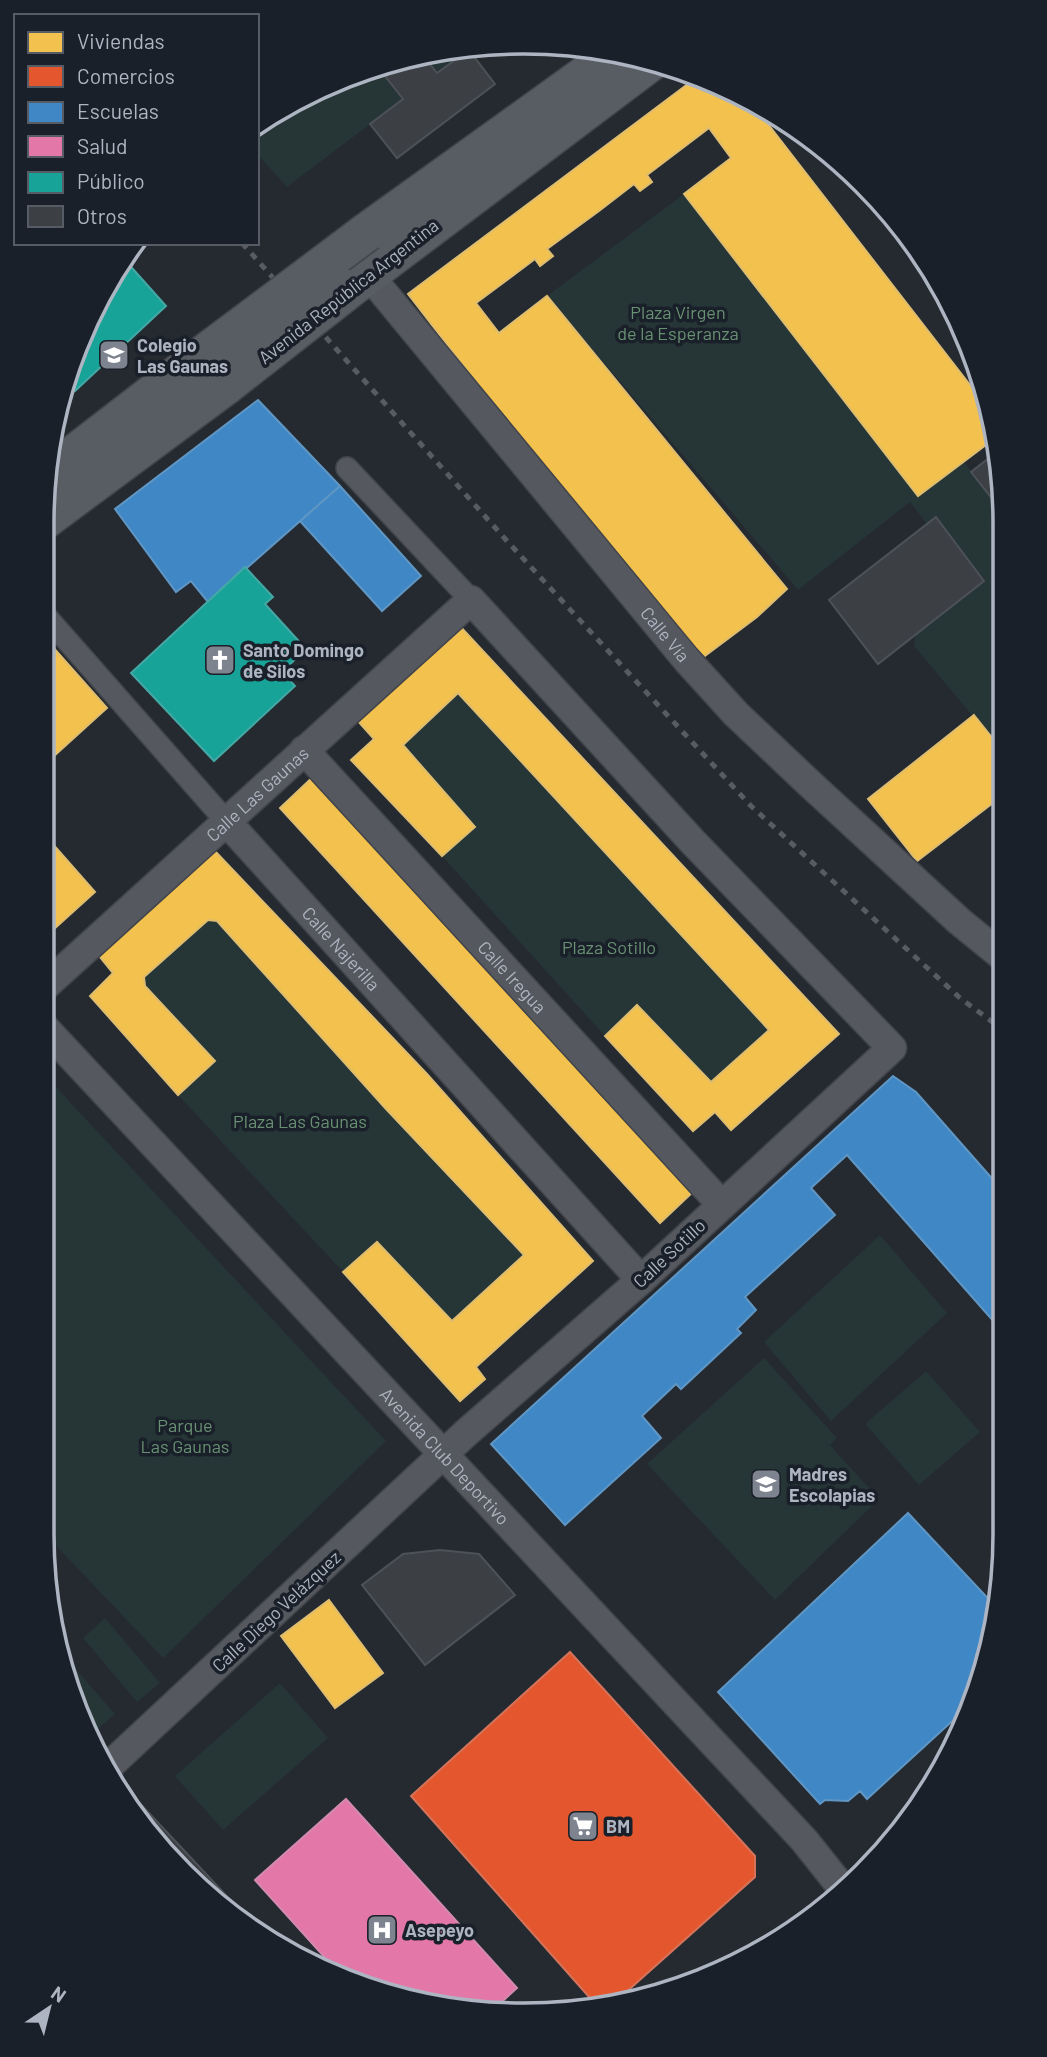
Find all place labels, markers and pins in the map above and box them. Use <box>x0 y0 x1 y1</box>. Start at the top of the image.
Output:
place label: Colegio Las Gaunas <box>137 334 228 377</box>
school or university icon: Colegio Las Gaunas <box>97 338 131 372</box>
place label: Santo Domingo de Silos <box>243 639 364 682</box>
church icon: Santo Domingo de Silos <box>203 643 237 677</box>
place label: Madres Escolapias <box>789 1463 875 1506</box>
school or university icon: Madres Escolapias <box>749 1467 783 1501</box>
supermarket icon: BM <box>566 1809 600 1843</box>
place label: BM <box>606 1815 630 1837</box>
hospital icon: Asepeyo <box>365 1913 399 1947</box>
place label: Asepeyo <box>405 1919 474 1941</box>

